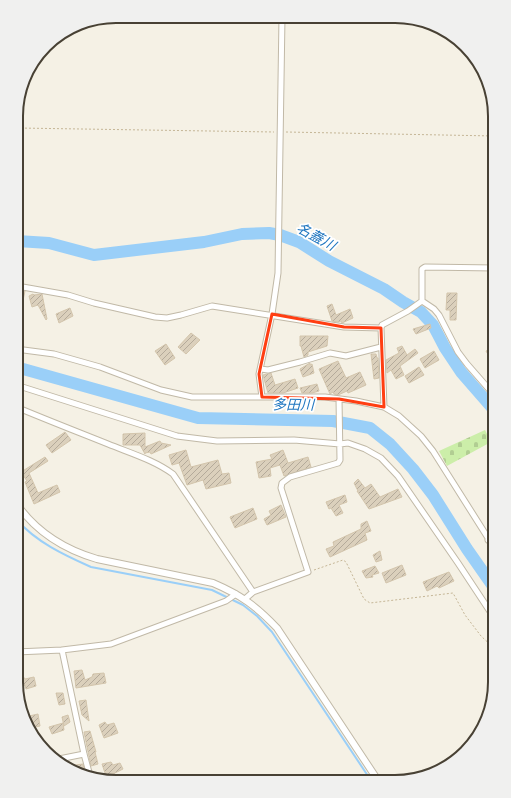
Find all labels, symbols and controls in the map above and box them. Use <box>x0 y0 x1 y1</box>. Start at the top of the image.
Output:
water label: 名蓋川 <box>294 219 340 256</box>
water label: 多田川 <box>272 396 316 414</box>

